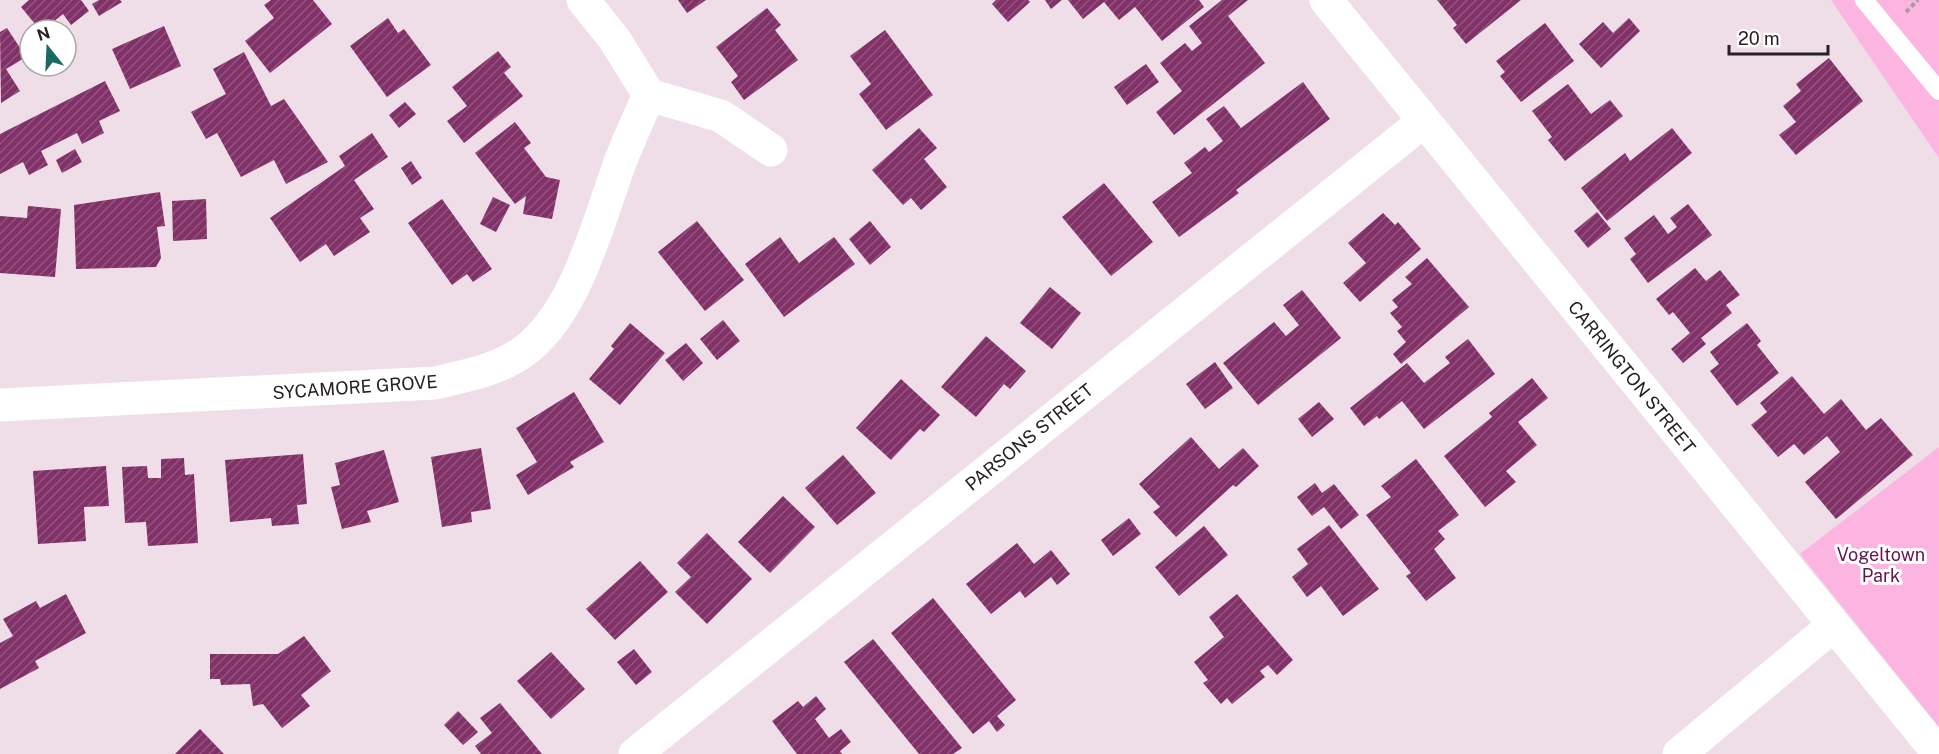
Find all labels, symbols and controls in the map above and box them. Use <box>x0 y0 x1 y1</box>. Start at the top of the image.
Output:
north arrow <box>18 18 78 78</box>
scale bar <box>1729 18 1828 56</box>
text: N <box>35 23 52 45</box>
text: 20 m <box>1738 28 1780 49</box>
street label: CARRINGTON STREET <box>1564 296 1700 458</box>
street label: SYCAMORE GROVE <box>272 371 438 403</box>
street label: PARSONS STREET <box>961 379 1097 495</box>
park label: Vogeltown Park <box>1837 544 1925 586</box>

